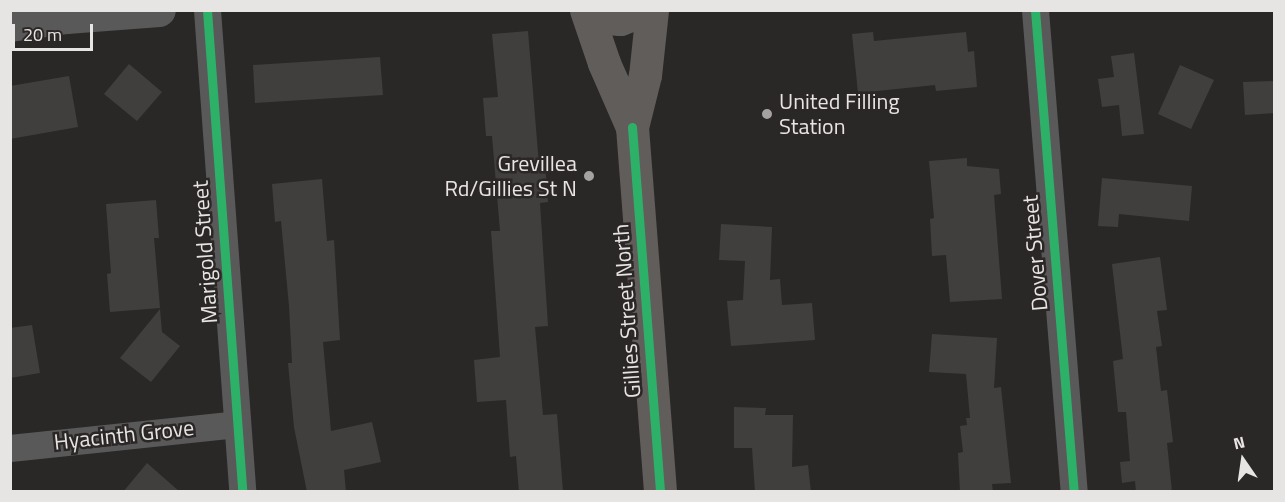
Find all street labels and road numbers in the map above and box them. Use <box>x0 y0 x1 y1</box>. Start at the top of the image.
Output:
street label: Marigold Street <box>187 180 223 324</box>
street label: Dover Street <box>1017 194 1053 312</box>
street label: Gillies Street North <box>608 223 646 399</box>
street label: Hyacinth Grove <box>53 415 195 455</box>

